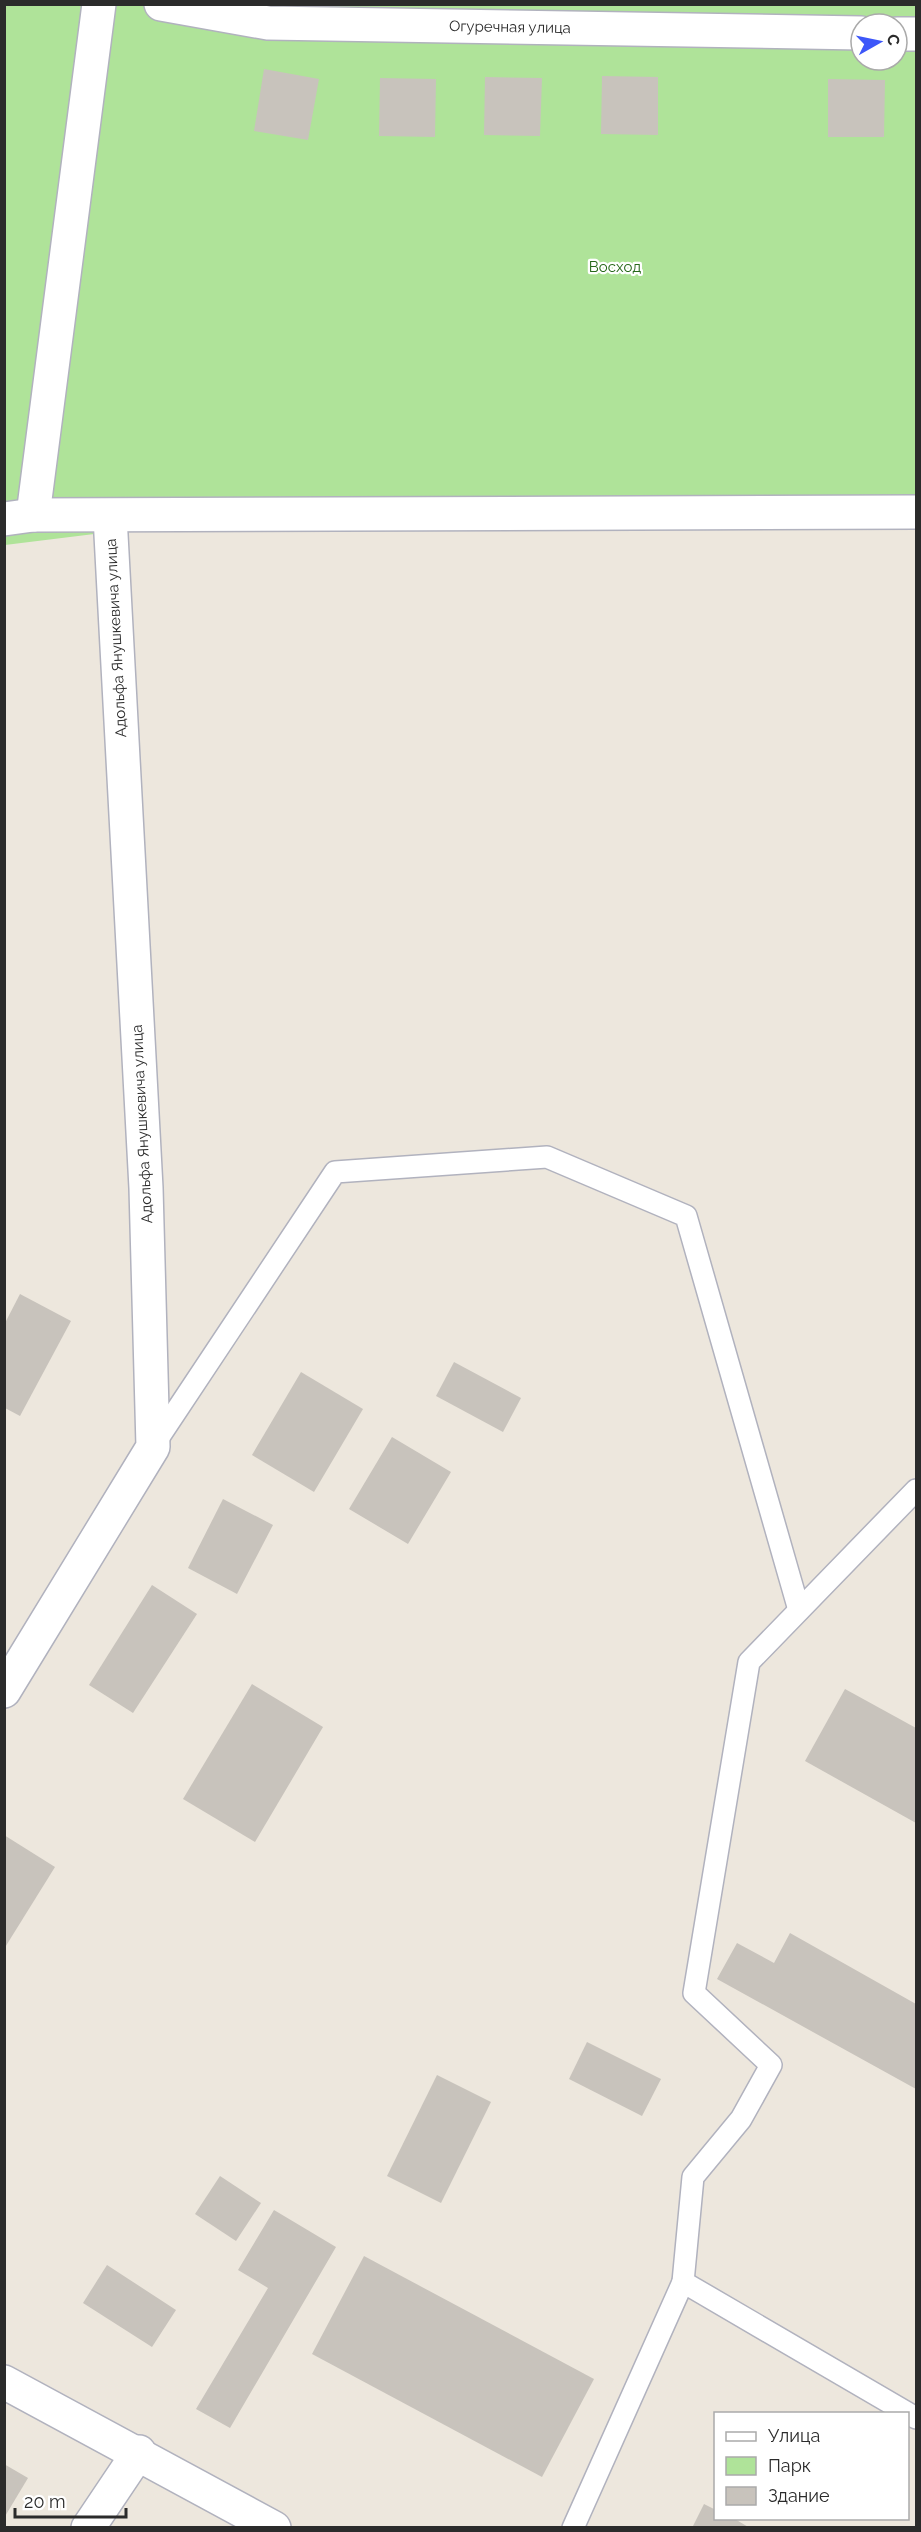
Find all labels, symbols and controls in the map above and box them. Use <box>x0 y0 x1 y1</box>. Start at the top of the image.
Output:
north arrow <box>849 12 909 72</box>
street label: Огуречная улица <box>449 17 571 37</box>
text: С <box>883 33 904 47</box>
park label: Восход <box>589 258 641 276</box>
street label: Адольфа Янушкевича улица <box>102 538 130 738</box>
street label: Адольфа Янушкевича улица <box>128 1024 156 1224</box>
legend <box>714 2412 909 2520</box>
text: Улица <box>768 2425 820 2446</box>
text: Парк <box>768 2455 811 2476</box>
scale bar <box>15 2481 126 2519</box>
text: Здание <box>768 2485 830 2506</box>
text: 20 m <box>24 2491 66 2512</box>

